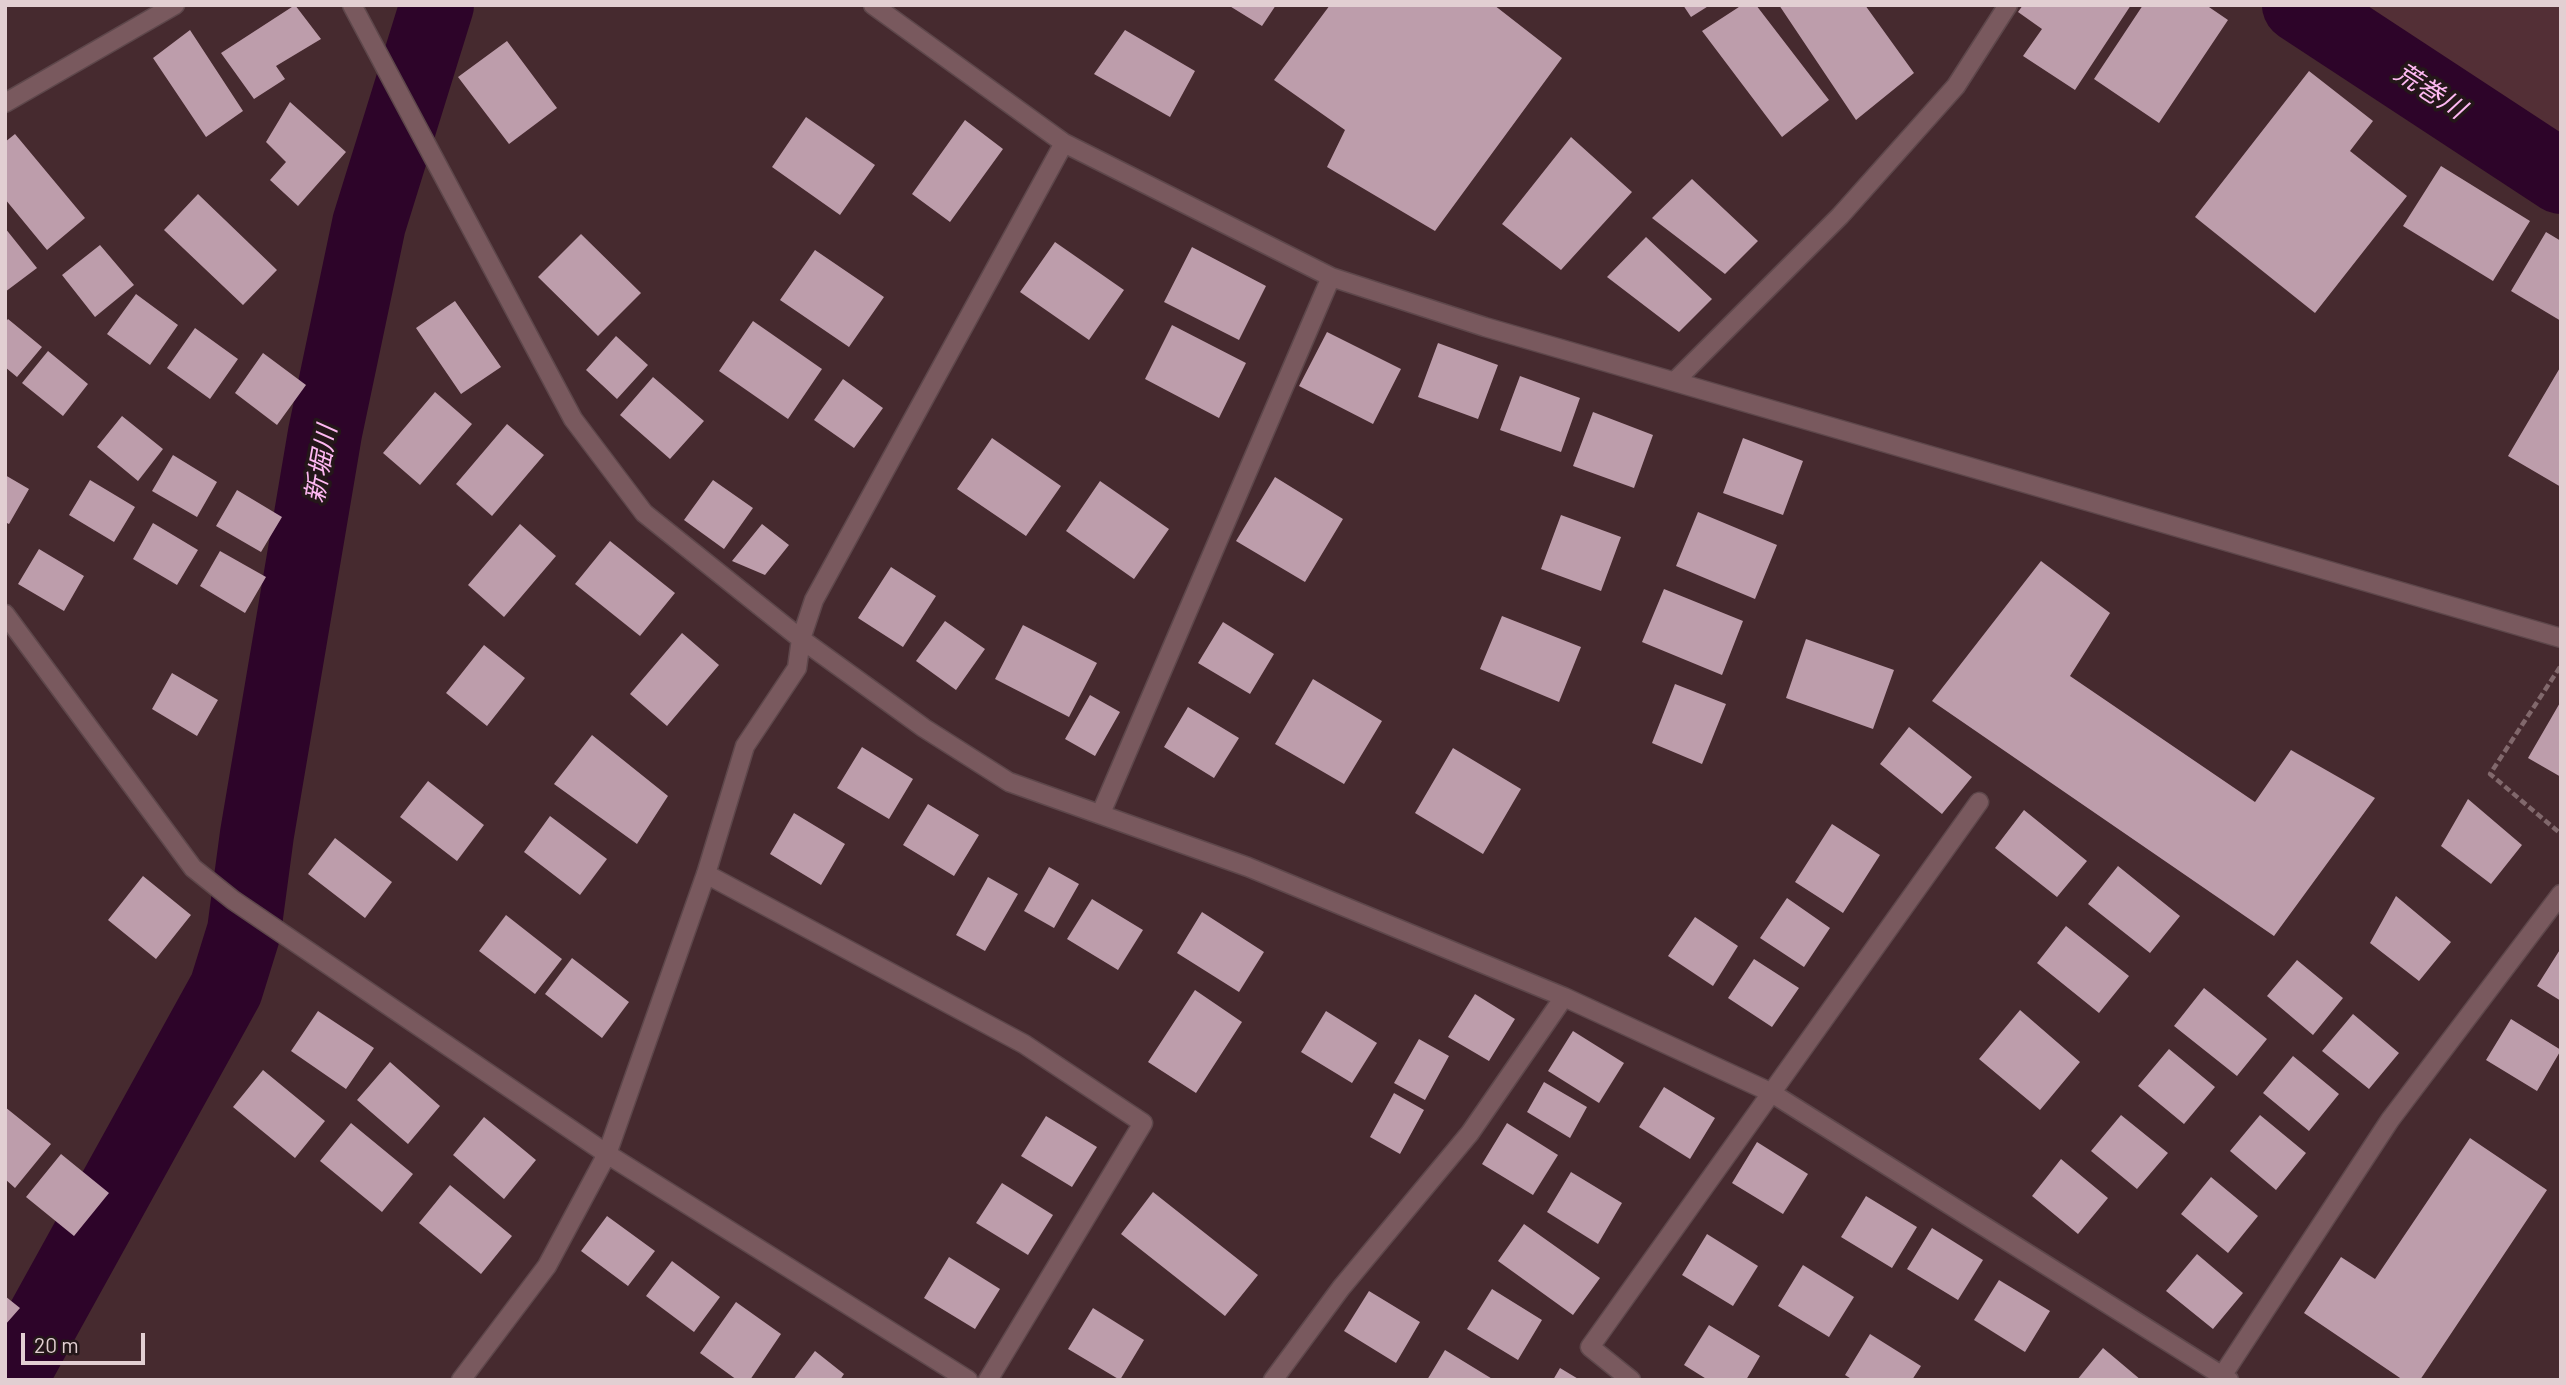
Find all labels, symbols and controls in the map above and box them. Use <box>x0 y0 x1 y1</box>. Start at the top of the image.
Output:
water label: 荒巻川 <box>2389 57 2471 125</box>
water label: 新堀川 <box>299 423 343 505</box>
scale bar <box>24 1318 149 1362</box>
text: 20 m <box>34 1332 79 1357</box>

